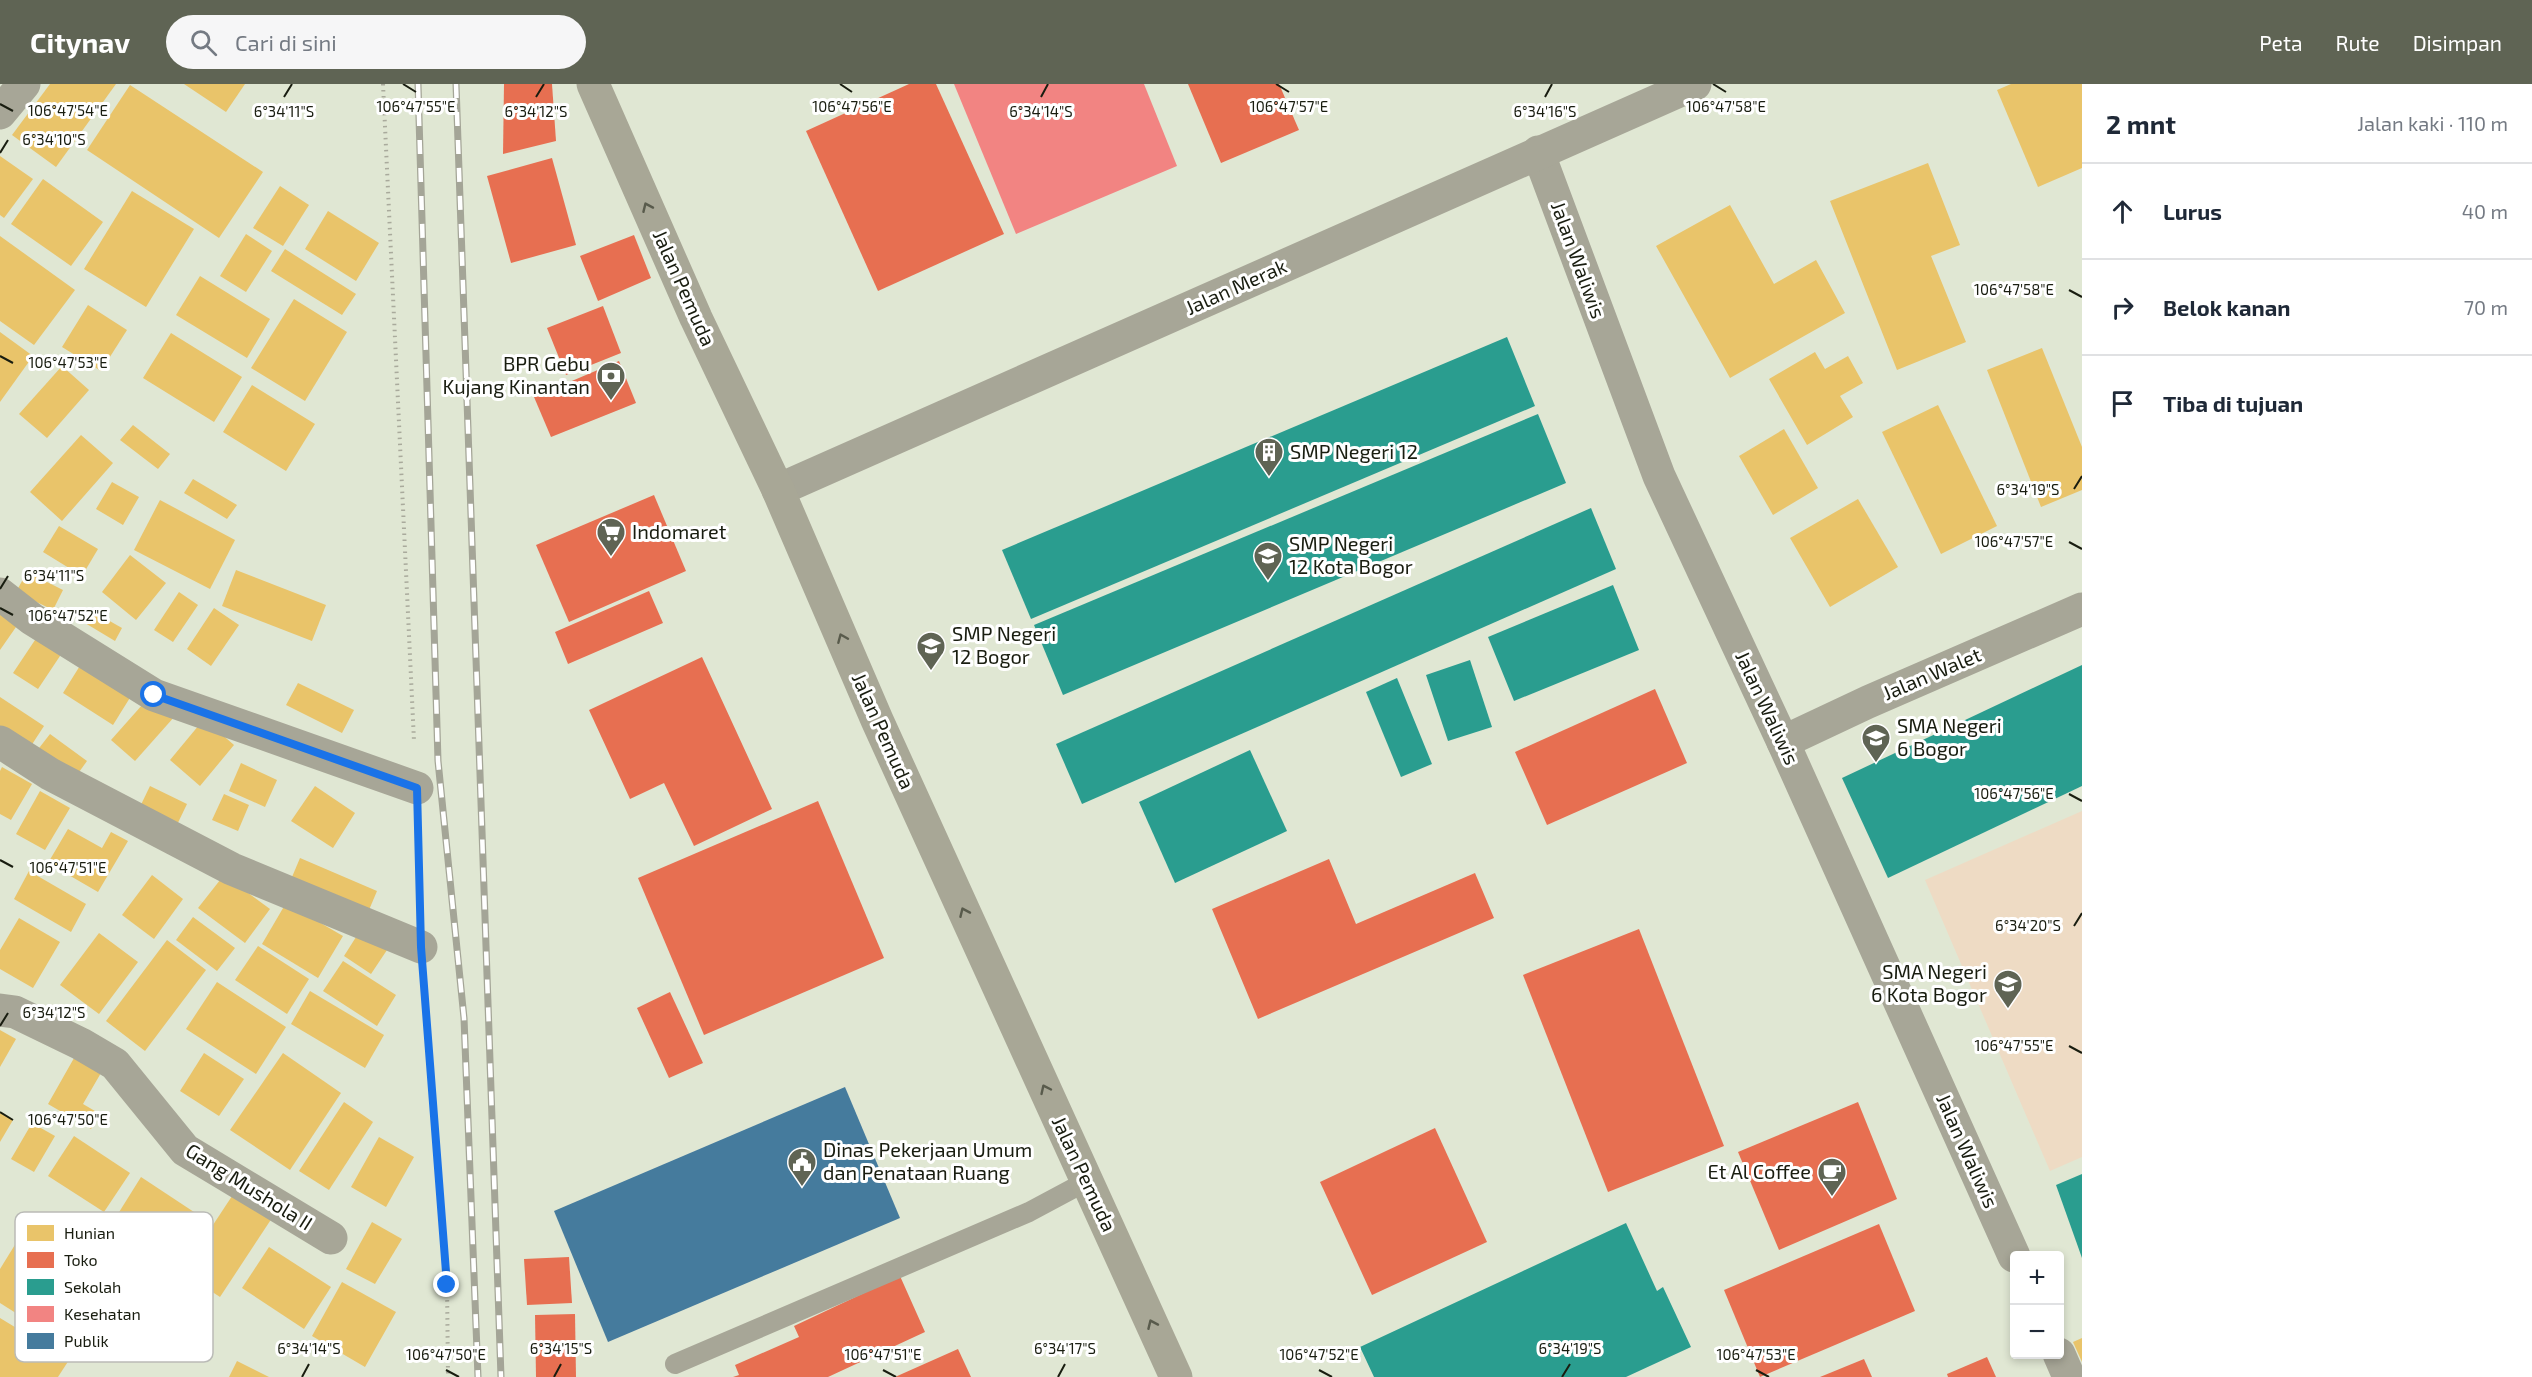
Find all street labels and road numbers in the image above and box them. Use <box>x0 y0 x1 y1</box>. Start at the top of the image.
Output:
street label: Jalan Waliwis <box>1547 198 1611 321</box>
street label: Jalan Pemuda <box>649 226 721 349</box>
street label: Jalan Merak <box>1181 253 1290 319</box>
street label: Jalan Walet <box>1879 641 1985 705</box>
street label: Jalan Waliwis <box>1731 647 1805 768</box>
street label: Jalan Pemuda <box>848 669 920 792</box>
street label: Jalan Waliwis <box>1932 1090 2004 1212</box>
street label: Jalan Pemuda <box>1048 1112 1122 1235</box>
street label: Gang Mushola II <box>182 1138 317 1235</box>

